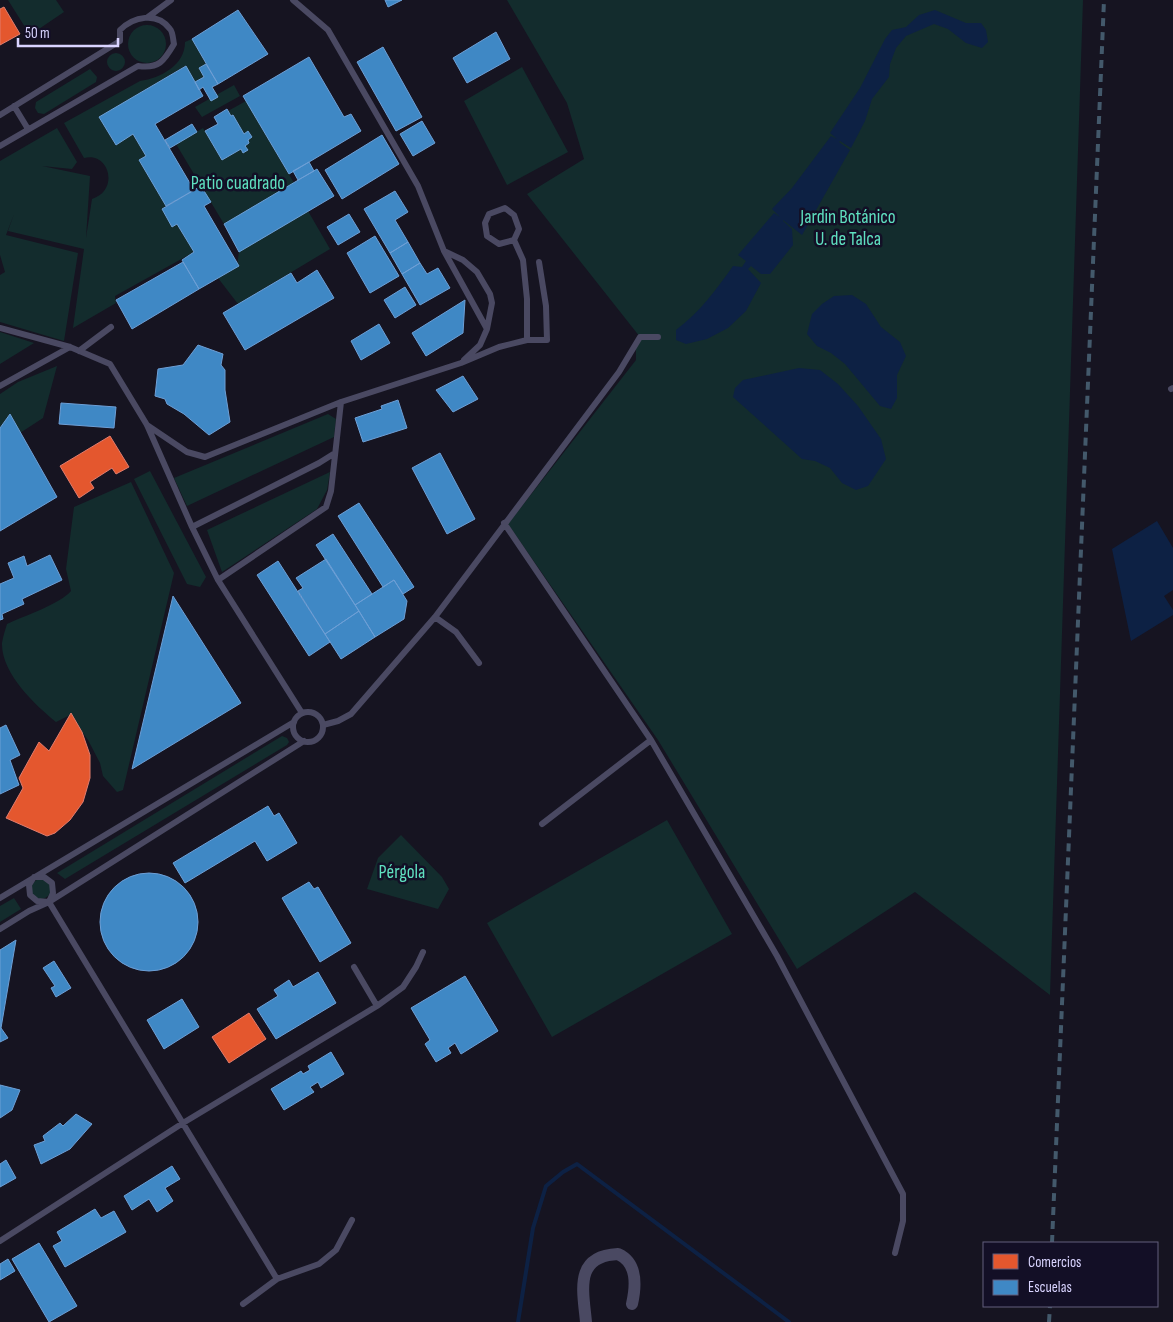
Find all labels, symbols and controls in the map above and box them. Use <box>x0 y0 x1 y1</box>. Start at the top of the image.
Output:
scale bar <box>18 15 118 47</box>
text: 50 m <box>25 24 50 43</box>
park label: Patio cuadrado <box>191 172 285 195</box>
park label: Jardin Botánico U. de Talca <box>799 206 896 251</box>
park label: Pérgola <box>379 861 425 884</box>
legend <box>983 1242 1158 1307</box>
text: Comercios <box>1028 1253 1082 1272</box>
text: Escuelas <box>1028 1278 1072 1297</box>

